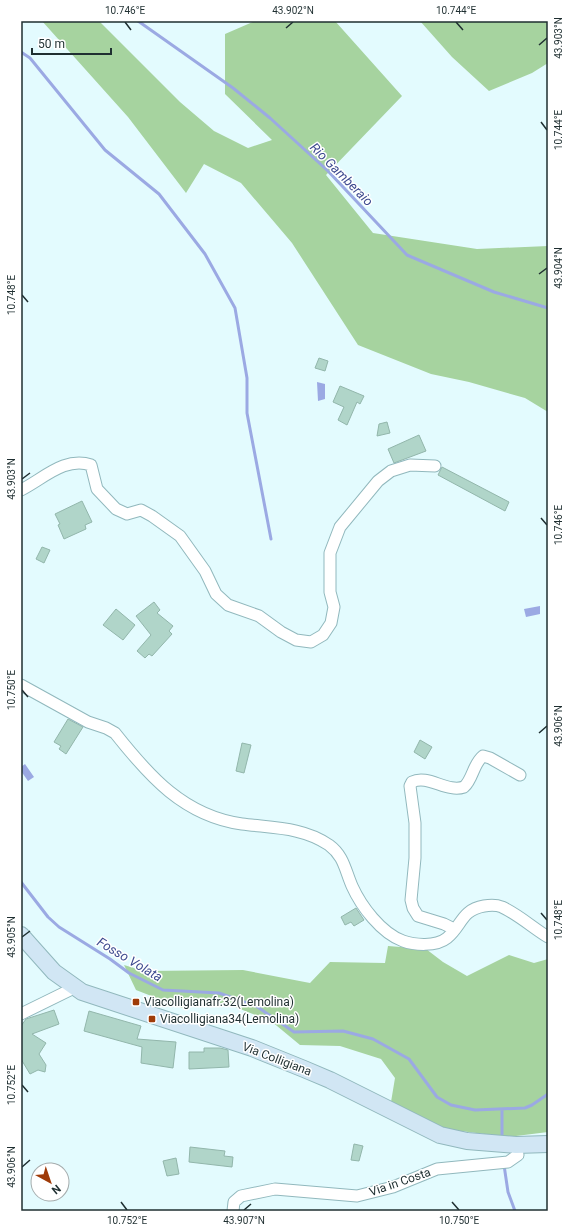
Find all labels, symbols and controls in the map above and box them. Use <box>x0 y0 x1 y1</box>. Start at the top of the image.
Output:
text: 10.746°E <box>105 5 145 16</box>
text: 43.902°N <box>272 5 314 16</box>
text: 10.744°E <box>436 5 476 16</box>
text: 43.903°N <box>553 17 564 59</box>
scale bar <box>32 30 111 56</box>
text: 50 m <box>38 37 65 51</box>
text: 10.744°E <box>553 110 564 150</box>
water label: Rio Gamberaio <box>307 140 376 209</box>
text: 43.904°N <box>553 247 564 289</box>
text: 10.748°E <box>6 275 17 315</box>
text: 43.903°N <box>6 458 17 500</box>
text: 10.746°E <box>553 505 564 545</box>
text: 10.750°E <box>6 670 17 710</box>
text: 43.906°N <box>553 705 564 747</box>
text: 10.748°E <box>553 900 564 940</box>
text: 43.905°N <box>6 916 17 958</box>
water label: Fosso Volata <box>94 934 165 985</box>
place label: Viacolligianafr.32(Lemolina) <box>144 995 294 1009</box>
marker: Viacolligianafr.32(Lemolina) <box>131 997 141 1007</box>
place label: Viacolligiana34(Lemolina) <box>160 1012 299 1026</box>
marker: Viacolligiana34(Lemolina) <box>147 1014 157 1024</box>
street label: Via Colligiana <box>241 1039 313 1079</box>
text: 10.752°E <box>6 1065 17 1105</box>
text: 43.906°N <box>6 1146 17 1188</box>
north arrow <box>30 1162 70 1202</box>
street label: Via in Costa <box>368 1165 432 1199</box>
text: N <box>49 1182 63 1197</box>
text: 10.752°E <box>107 1215 147 1226</box>
text: 43.907°N <box>223 1215 265 1226</box>
text: 10.750°E <box>439 1215 479 1226</box>

